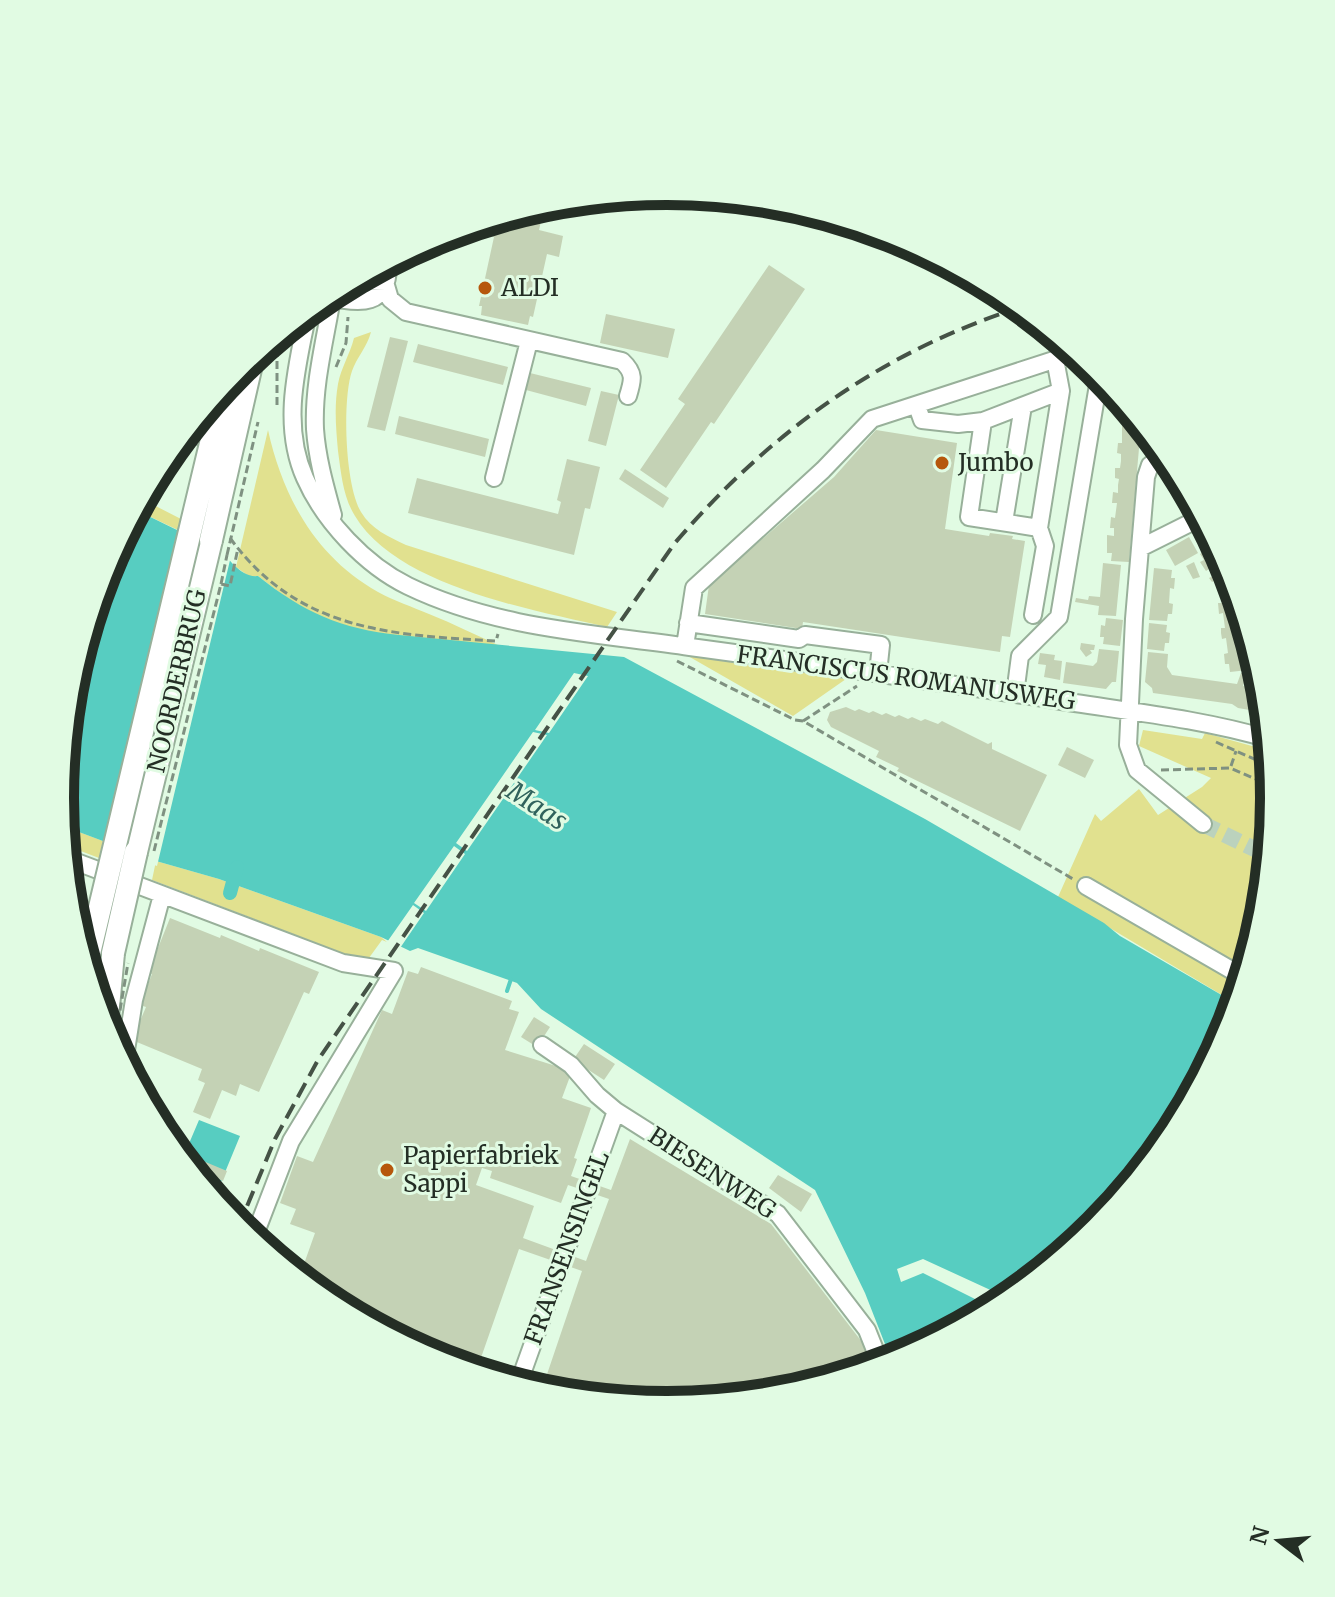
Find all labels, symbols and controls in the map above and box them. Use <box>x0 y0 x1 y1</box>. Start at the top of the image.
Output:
place label: ALDI <box>500 272 559 303</box>
marker: ALDI <box>476 279 494 297</box>
place label: Jumbo <box>957 447 1034 478</box>
marker: Jumbo <box>933 454 951 472</box>
street label: NOORDERBRUG <box>140 586 213 775</box>
street label: FRANCISCUS ROMANUSWEG <box>735 638 1078 717</box>
water label: Maas <box>500 774 574 837</box>
street label: BIESENWEG <box>643 1120 782 1226</box>
place label: Papierfabriek Sappi <box>403 1140 560 1199</box>
street label: FRANSENSINGEL <box>517 1147 616 1349</box>
marker: Papierfabriek Sappi <box>378 1161 396 1179</box>
north arrow <box>1239 1501 1319 1581</box>
text: N <box>1244 1523 1276 1548</box>

